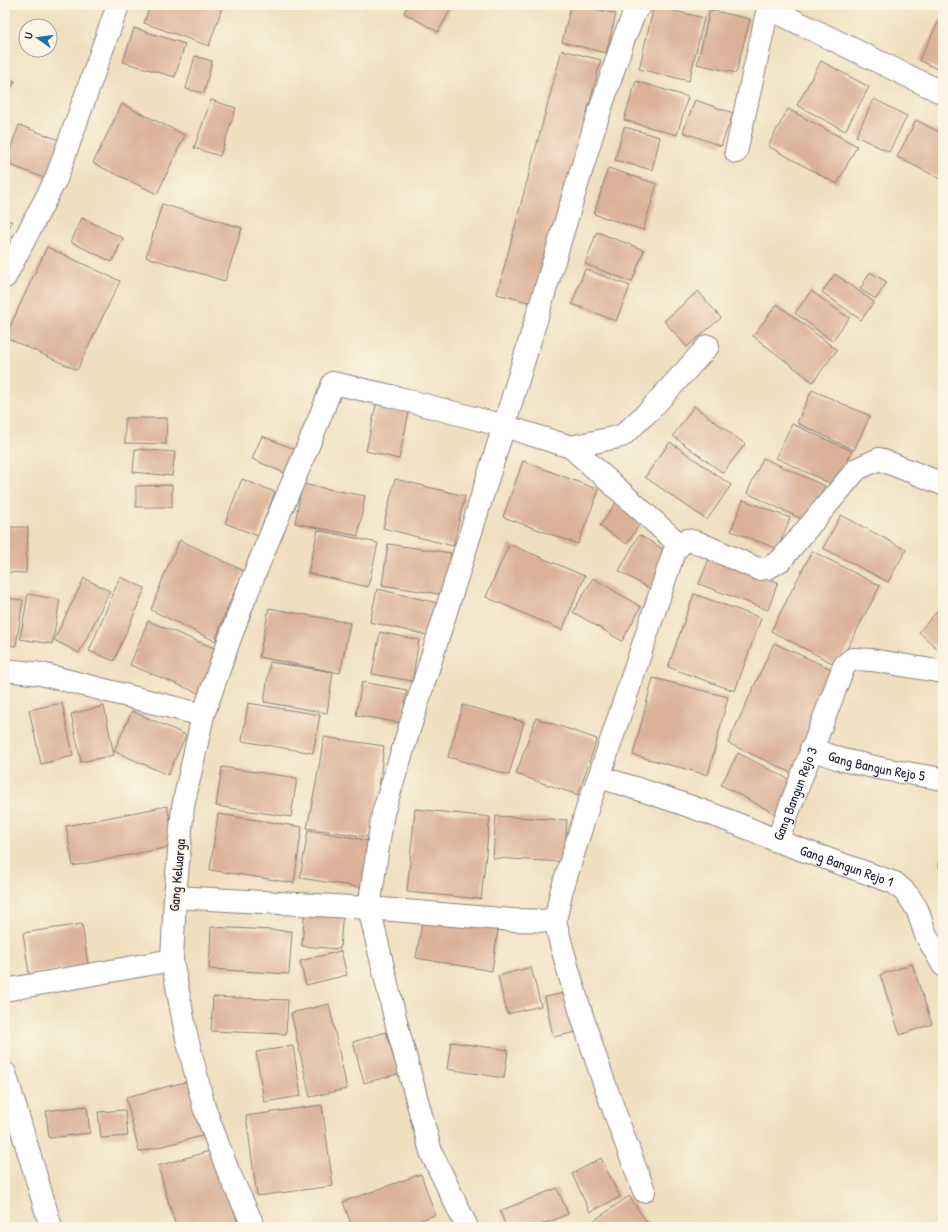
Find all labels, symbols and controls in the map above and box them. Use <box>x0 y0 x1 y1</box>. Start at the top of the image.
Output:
north arrow <box>18 18 58 58</box>
text: U <box>21 31 36 40</box>
street label: Gang Bangun Rejo 3 <box>768 744 821 843</box>
street label: Gang Bangun Rejo 5 <box>826 746 927 785</box>
street label: Gang Keluarga <box>164 837 190 912</box>
street label: Gang Bangun Rejo 1 <box>798 840 896 891</box>

